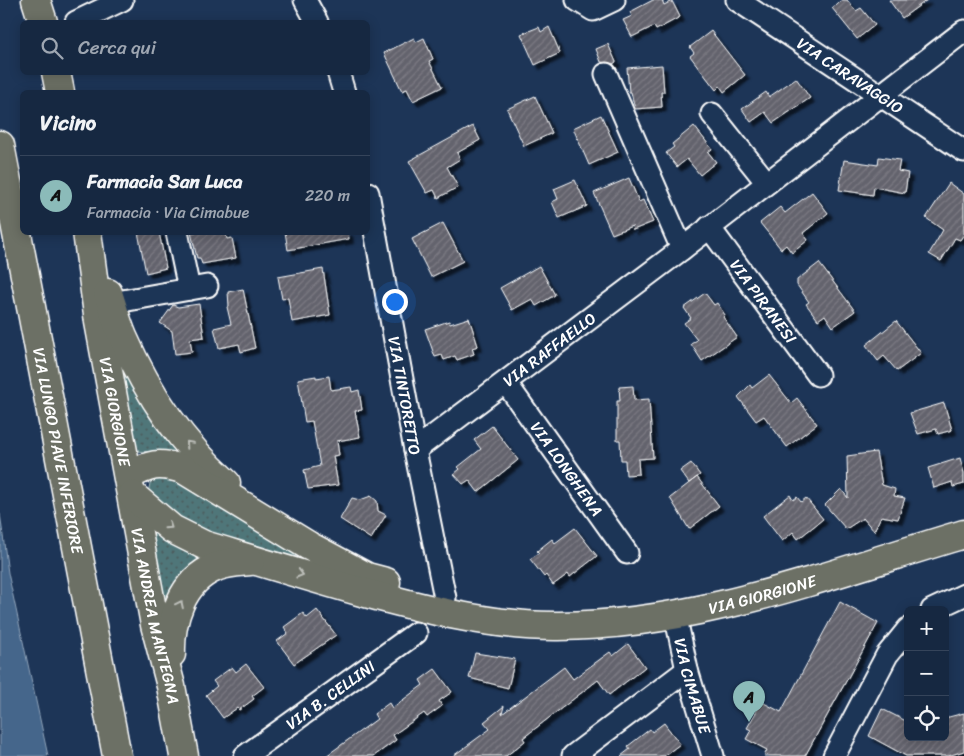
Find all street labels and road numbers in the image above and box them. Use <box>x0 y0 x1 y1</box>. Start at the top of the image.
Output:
street label: VIA CARAVAGGIO <box>791 29 910 122</box>
street label: VIA PIRANESI <box>722 252 805 350</box>
street label: VIA RAFFAELLO <box>496 304 602 394</box>
street label: VIA TINTORETTO <box>380 334 430 457</box>
street label: VIA LUNGO PIAVE INFERIORE <box>25 345 93 557</box>
street label: VIA GIORGIONE <box>91 355 140 470</box>
street label: VIA LONGHENA <box>523 415 611 522</box>
street label: VIA ANDREA MANTEGNA <box>123 525 189 706</box>
street label: VIA GIORGIONE <box>705 566 821 622</box>
street label: VIA CIMABUE <box>666 635 720 738</box>
street label: VIA B. CELLINI <box>279 652 382 737</box>

